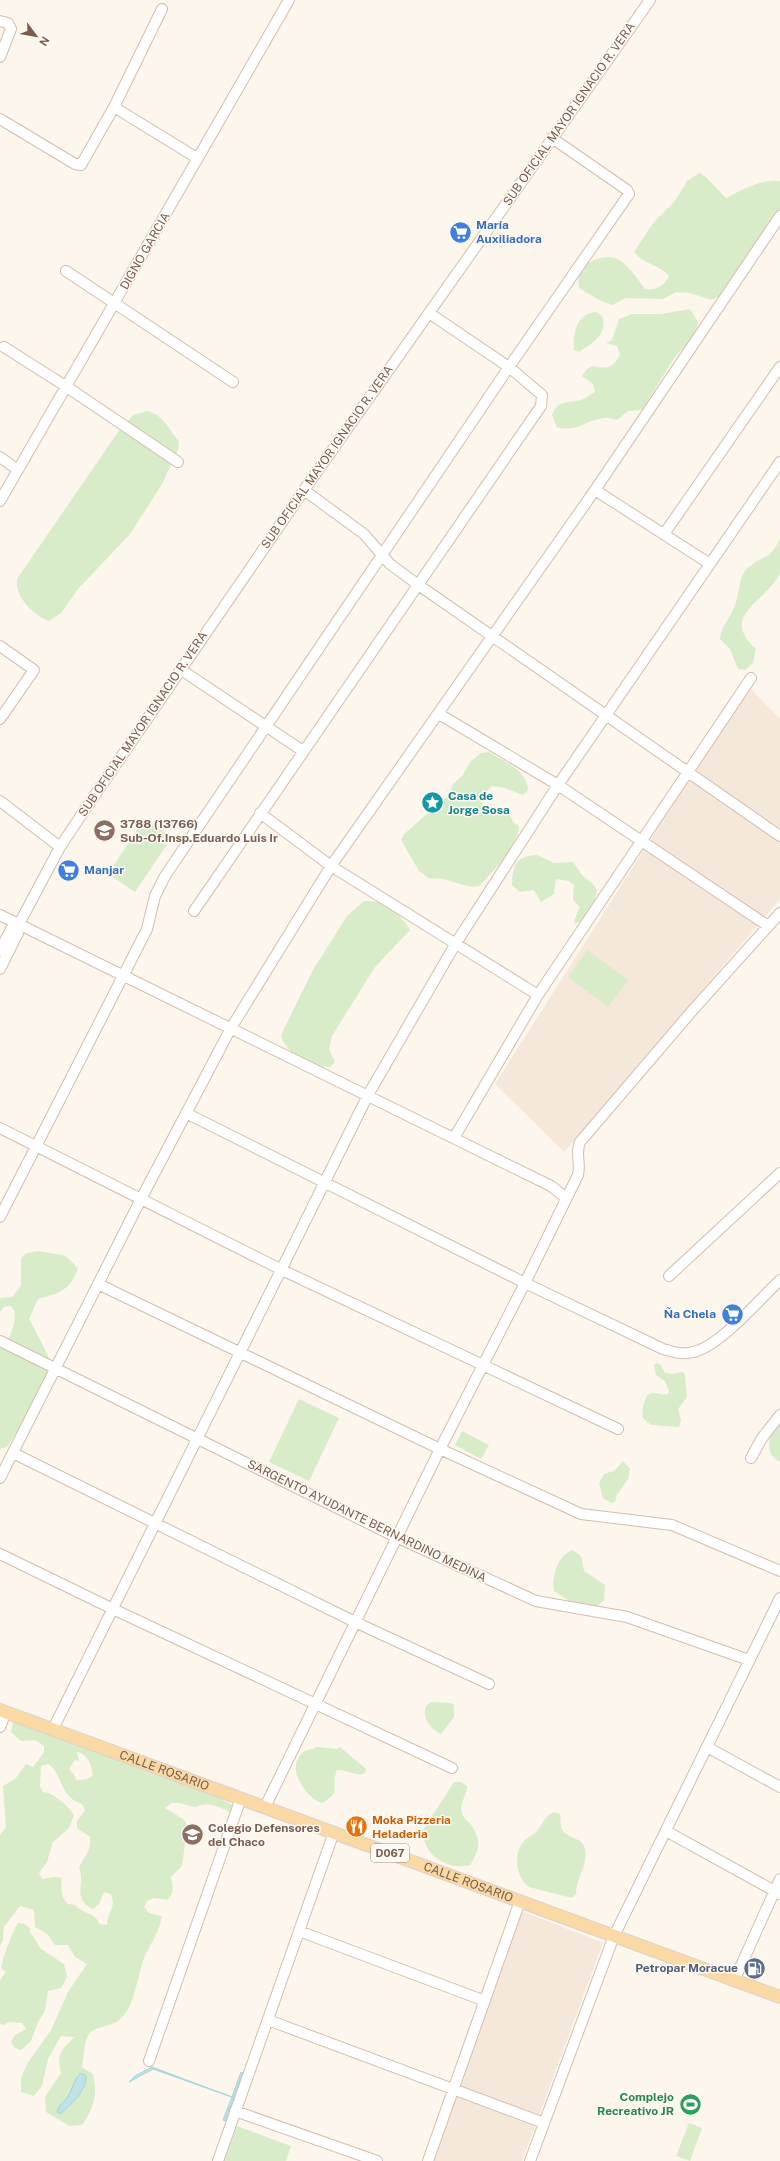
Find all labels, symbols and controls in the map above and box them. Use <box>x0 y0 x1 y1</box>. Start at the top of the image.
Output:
north arrow <box>16 16 56 56</box>
street label: SUB OFICIAL MAYOR IGNACIO R. VERA <box>500 19 638 208</box>
text: N <box>37 34 52 48</box>
street label: DIGNO GARCIA <box>117 209 173 292</box>
place label: María Auxiliadora <box>476 218 542 246</box>
supermarket icon: María Auxiliadora <box>448 219 474 245</box>
street label: SUB OFICIAL MAYOR IGNACIO R. VERA <box>258 362 396 551</box>
street label: SUB OFICIAL MAYOR IGNACIO R. VERA <box>76 628 211 819</box>
place label: Casa de Jorge Sosa <box>448 789 510 817</box>
place icon: Casa de Jorge Sosa <box>419 790 445 816</box>
place label: 3788 (13766) Sub-Of.Insp.Eduardo Luis Ir <box>120 817 278 845</box>
school or university icon: 3788 (13766) Sub-Of.Insp.Eduardo Luis Ir <box>92 818 118 844</box>
supermarket icon: Manjar <box>56 857 82 883</box>
place label: Manjar <box>84 863 124 877</box>
supermarket icon: Ña Chela <box>719 1301 745 1327</box>
place label: Ña Chela <box>664 1307 716 1321</box>
street label: SARGENTO AYUDANTE BERNARDINO MEDINA <box>245 1457 489 1585</box>
street label: CALLE ROSARIO <box>118 1748 211 1793</box>
place label: Moka Pizzeria Heladeria <box>372 1813 451 1841</box>
restaurant icon: Moka Pizzeria Heladeria <box>344 1814 370 1840</box>
place label: Colegio Defensores del Chaco <box>208 1821 320 1849</box>
school or university icon: Colegio Defensores del Chaco <box>179 1822 205 1848</box>
road number: D067 <box>371 1844 409 1862</box>
street label: CALLE ROSARIO <box>422 1859 515 1905</box>
fuel station icon: Petropar Moracue <box>741 1955 767 1981</box>
place label: Petropar Moracue <box>635 1961 738 1975</box>
place label: Complejo Recreativo JR <box>597 2090 674 2118</box>
sports icon: Complejo Recreativo JR <box>677 2091 703 2117</box>

